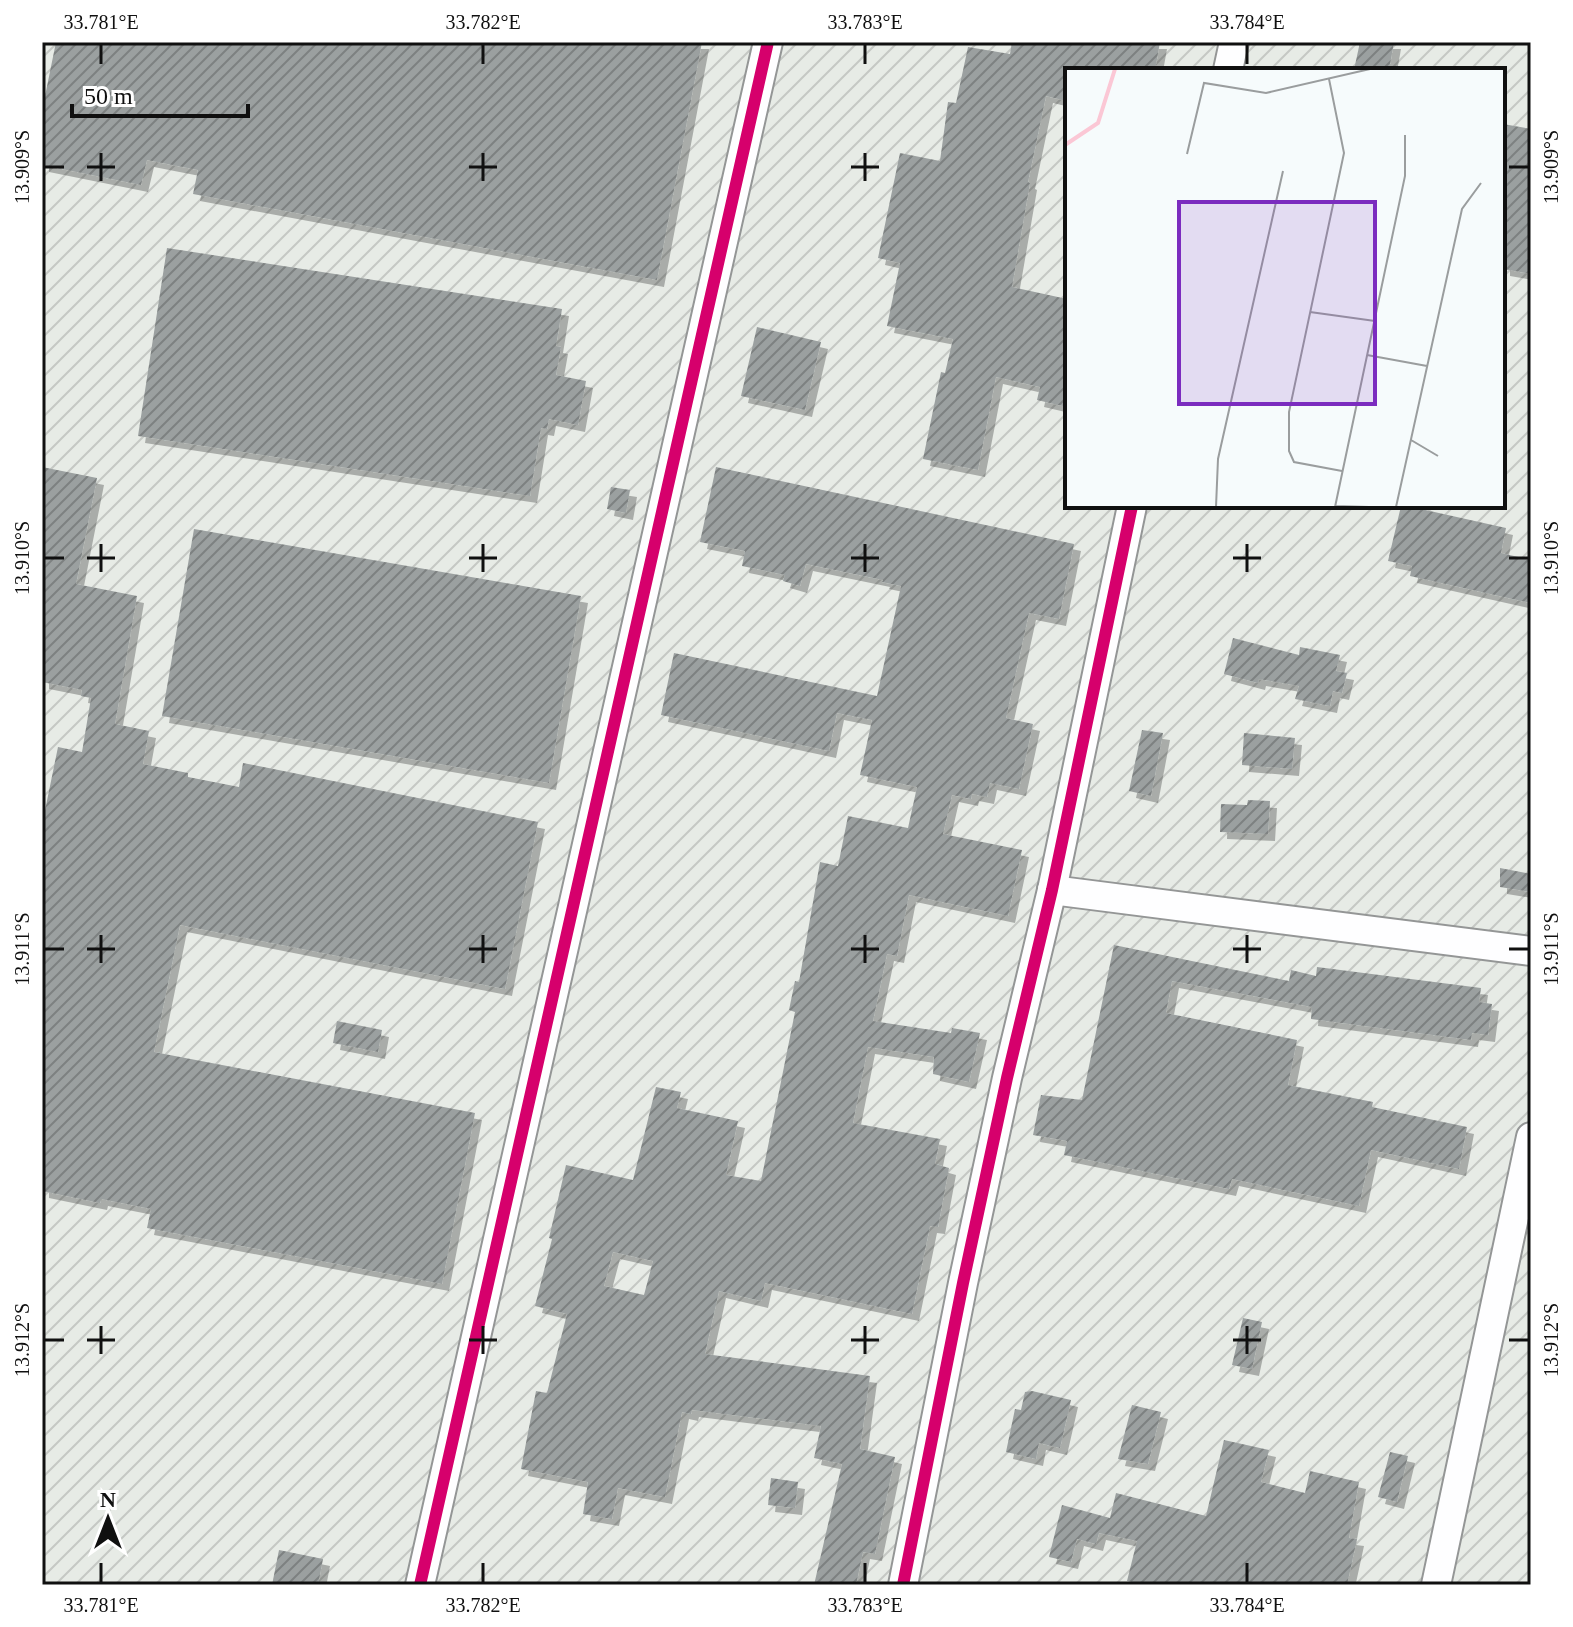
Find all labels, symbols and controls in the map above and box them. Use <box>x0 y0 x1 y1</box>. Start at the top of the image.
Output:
text: 33.781°E <box>63 11 139 33</box>
text: 33.782°E <box>445 11 521 33</box>
text: 33.783°E <box>827 11 903 33</box>
text: 33.784°E <box>1209 11 1285 33</box>
scale bar <box>72 68 248 118</box>
inset map <box>1065 68 1505 508</box>
text: 50 m <box>84 83 133 109</box>
text: 13.909°S <box>11 130 33 204</box>
text: 13.909°S <box>1540 130 1562 204</box>
text: 13.910°S <box>11 521 33 595</box>
text: 13.910°S <box>1540 521 1562 595</box>
text: 13.911°S <box>11 912 33 986</box>
text: 13.911°S <box>1540 912 1562 986</box>
text: 13.912°S <box>11 1303 33 1377</box>
text: 13.912°S <box>1540 1303 1562 1377</box>
north arrow <box>68 1479 148 1559</box>
text: N <box>100 1487 116 1512</box>
text: 33.781°E <box>63 1594 139 1616</box>
text: 33.782°E <box>445 1594 521 1616</box>
text: 33.783°E <box>827 1594 903 1616</box>
text: 33.784°E <box>1209 1594 1285 1616</box>

